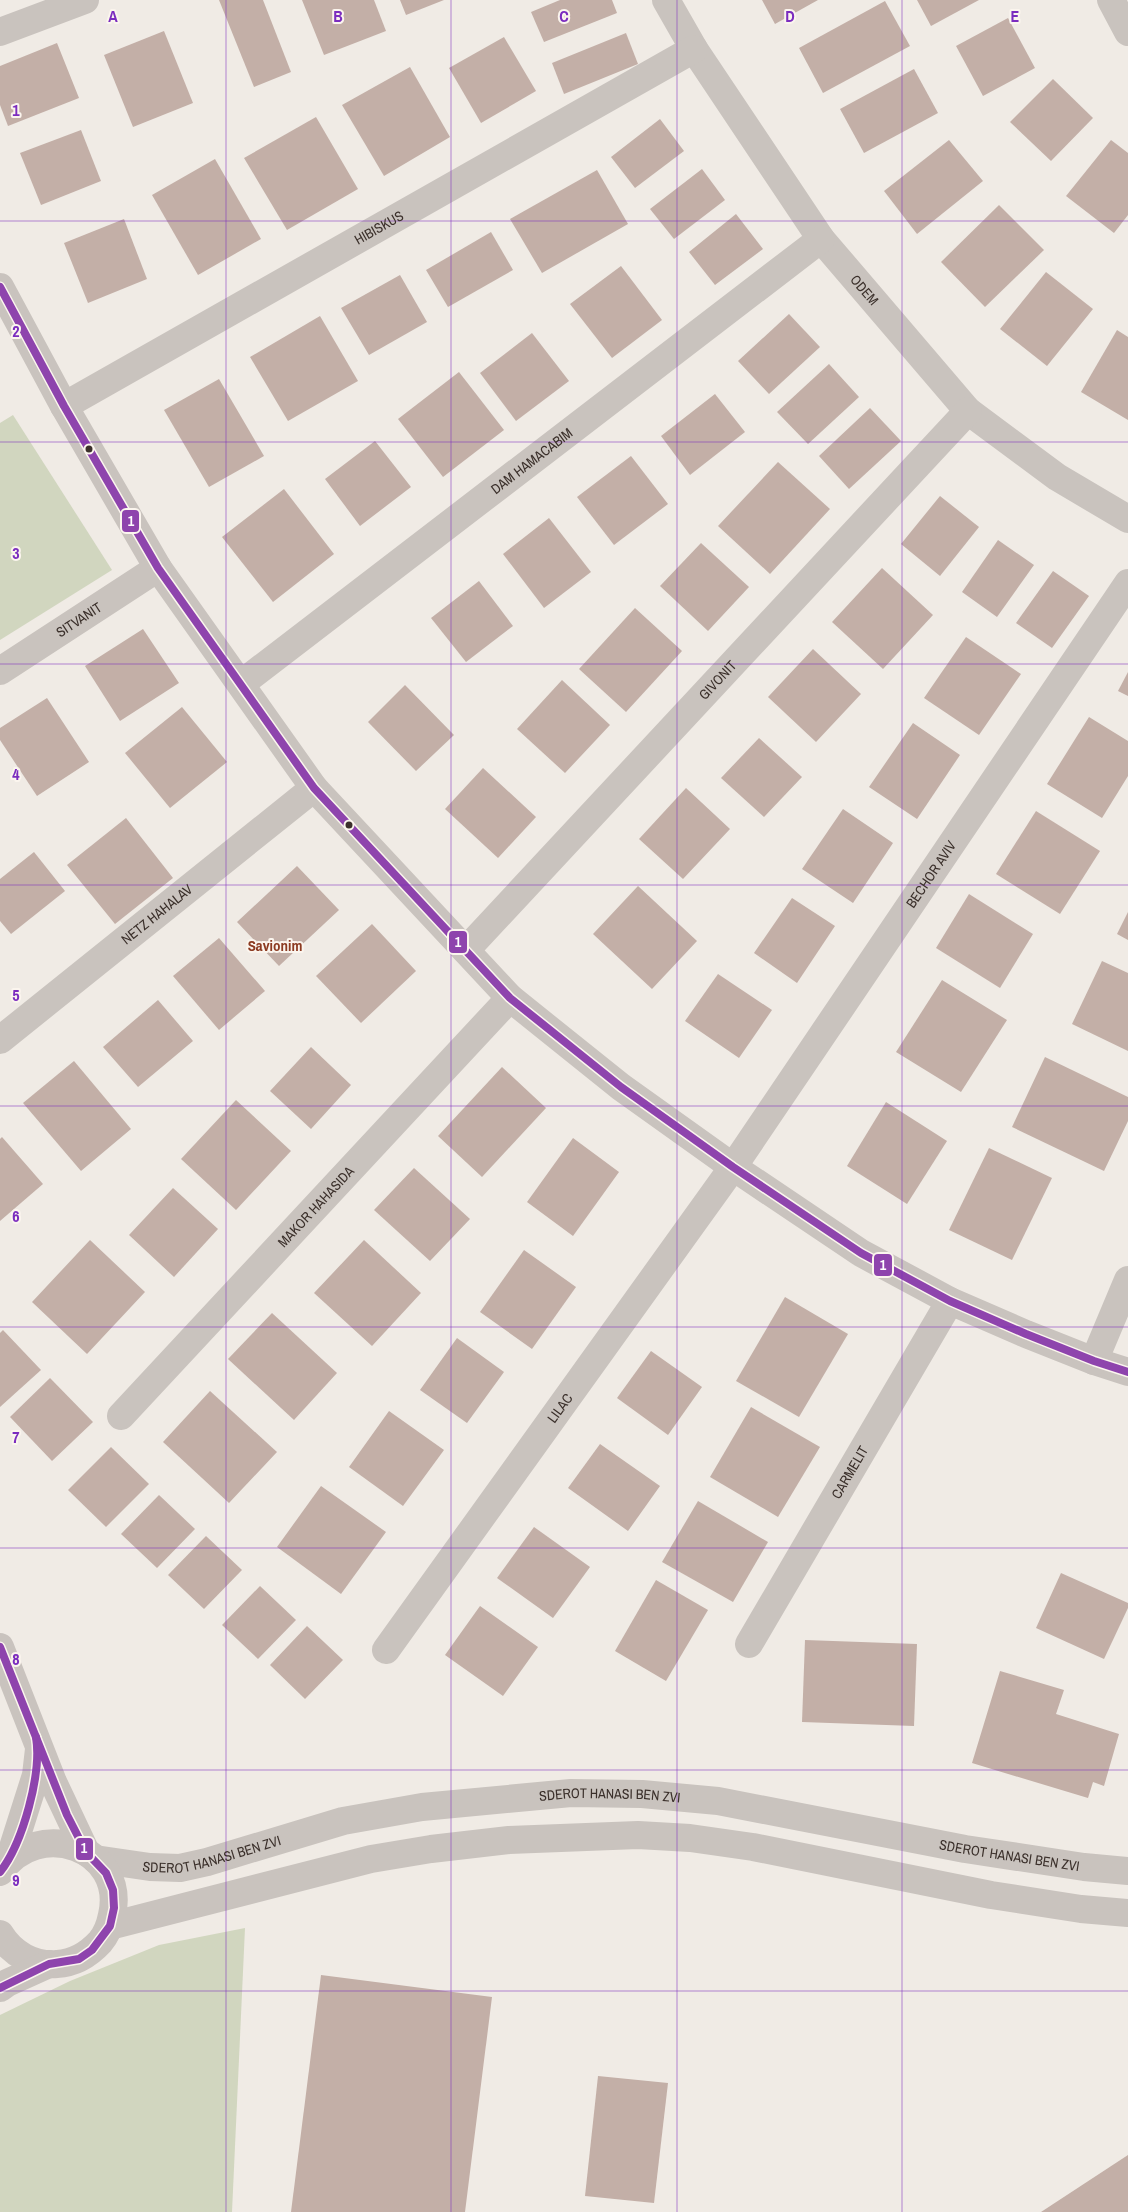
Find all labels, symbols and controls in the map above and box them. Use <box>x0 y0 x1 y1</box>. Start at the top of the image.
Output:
text: A <box>108 5 118 27</box>
text: B <box>333 5 343 27</box>
text: C <box>559 5 569 27</box>
text: D <box>785 5 795 27</box>
text: E <box>1011 5 1020 27</box>
text: 1 <box>12 99 20 121</box>
street label: HIBISKUS <box>351 206 407 249</box>
street label: ODEM <box>847 271 883 309</box>
text: 2 <box>12 320 20 342</box>
street label: DAM HAMACABIM <box>487 424 576 498</box>
unlabelled marker <box>84 444 94 454</box>
line badge: 1 <box>121 509 140 533</box>
text: 1 <box>128 512 135 530</box>
text: 3 <box>12 542 20 564</box>
street label: SITVANIT <box>53 598 105 641</box>
street label: GIVONIT <box>695 657 740 703</box>
text: 4 <box>12 763 20 785</box>
unlabelled marker <box>344 820 354 830</box>
street label: BECHOR AVIV <box>902 837 960 911</box>
street label: NETZ HAHALAV <box>118 880 196 948</box>
line badge: 1 <box>448 930 468 954</box>
text: 1 <box>455 933 462 951</box>
district label: Savionim <box>248 935 302 956</box>
text: 5 <box>12 984 20 1006</box>
street label: MAKOR HAHASIDA <box>274 1162 358 1251</box>
text: 6 <box>12 1205 20 1227</box>
line badge: 1 <box>873 1253 893 1277</box>
text: 1 <box>880 1256 887 1274</box>
street label: LILAC <box>543 1390 577 1426</box>
text: 7 <box>12 1426 20 1448</box>
street label: CARMELIT <box>827 1443 872 1502</box>
text: 8 <box>12 1648 20 1670</box>
street label: SDEROT HANASI BEN ZVI <box>538 1784 681 1807</box>
street label: SDEROT HANASI BEN ZVI <box>141 1831 283 1877</box>
street label: SDEROT HANASI BEN ZVI <box>938 1835 1081 1875</box>
line badge: 1 <box>75 1837 94 1861</box>
text: 1 <box>81 1839 88 1857</box>
text: 9 <box>12 1869 20 1891</box>

